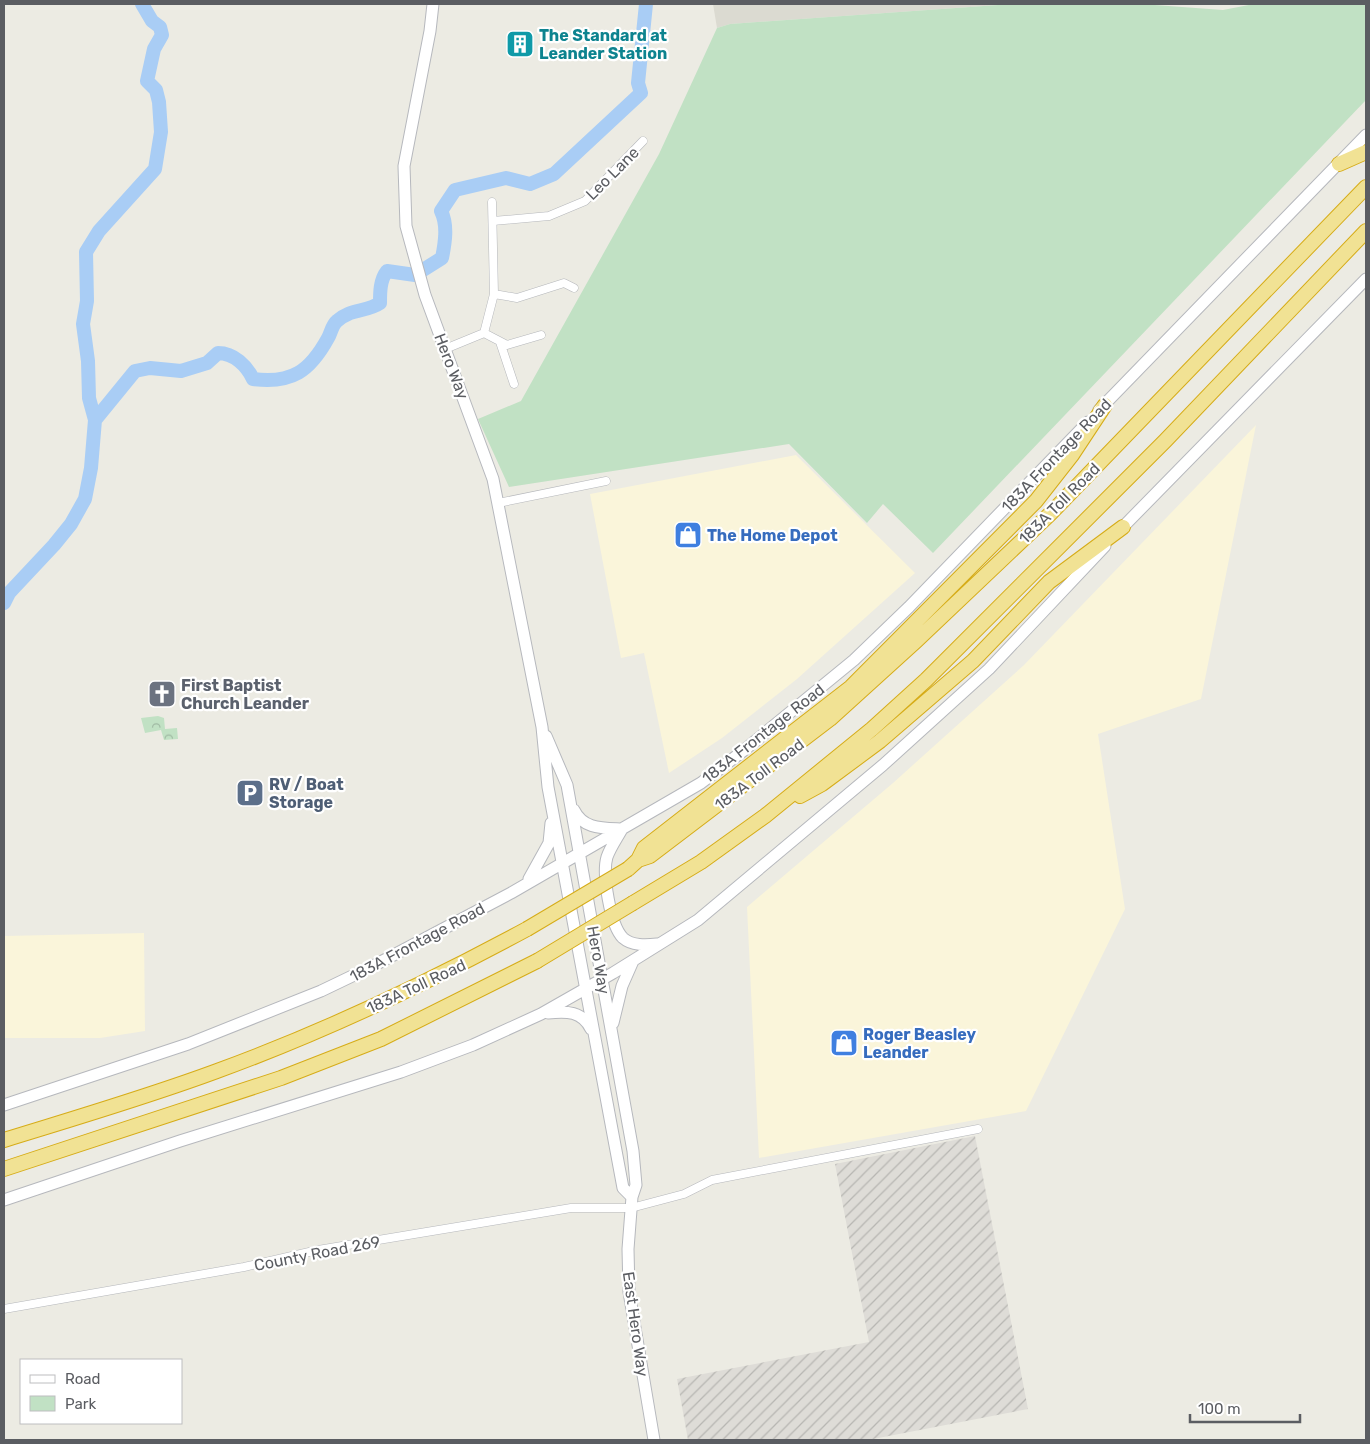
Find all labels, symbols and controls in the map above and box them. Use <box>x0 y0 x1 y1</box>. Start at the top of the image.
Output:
place label: The Standard at Leander Station <box>539 26 668 63</box>
building icon: The Standard at Leander Station <box>505 29 535 59</box>
street label: Leo Lane <box>582 143 643 204</box>
street label: Hero Way <box>430 331 473 402</box>
street label: 183A Frontage Road <box>997 395 1115 516</box>
street label: 183A Toll Road <box>1015 459 1104 548</box>
shop icon: The Home Depot <box>673 520 703 550</box>
place label: The Home Depot <box>707 526 838 545</box>
place label: First Baptist Church Leander <box>181 676 310 713</box>
church icon: First Baptist Church Leander <box>147 679 177 709</box>
street label: 183A Frontage Road <box>698 680 828 787</box>
street label: 183A Toll Road <box>711 735 808 814</box>
place label: RV / Boat Storage <box>269 775 344 812</box>
parking icon: RV / Boat Storage <box>235 778 265 808</box>
street label: 183A Frontage Road <box>347 899 488 986</box>
street label: Hero Way <box>583 924 614 996</box>
street label: 183A Toll Road <box>364 955 469 1018</box>
place label: Roger Beasley Leander <box>863 1025 977 1062</box>
shop icon: Roger Beasley Leander <box>829 1028 859 1058</box>
street label: County Road 269 <box>252 1232 382 1275</box>
street label: East Hero Way <box>619 1270 652 1378</box>
legend <box>20 1359 182 1424</box>
text: Road <box>65 1370 101 1388</box>
scale bar <box>1190 1392 1300 1424</box>
text: Park <box>65 1395 96 1413</box>
text: 100 m <box>1198 1400 1240 1418</box>

